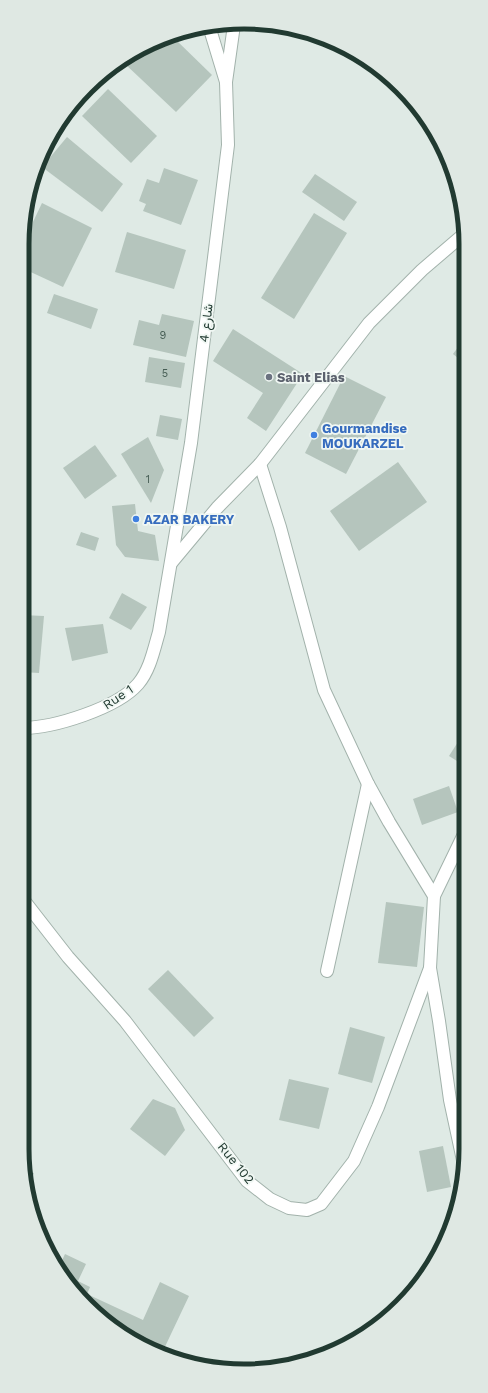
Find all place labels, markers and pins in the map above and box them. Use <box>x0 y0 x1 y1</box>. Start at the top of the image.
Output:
place label: Saint Elias <box>277 370 345 385</box>
marker: Saint Elias <box>264 372 274 382</box>
place label: Gourmandise MOUKARZEL <box>322 421 407 451</box>
marker: Gourmandise MOUKARZEL <box>309 430 319 440</box>
place label: AZAR BAKERY <box>144 512 235 527</box>
marker: AZAR BAKERY <box>131 514 141 524</box>

